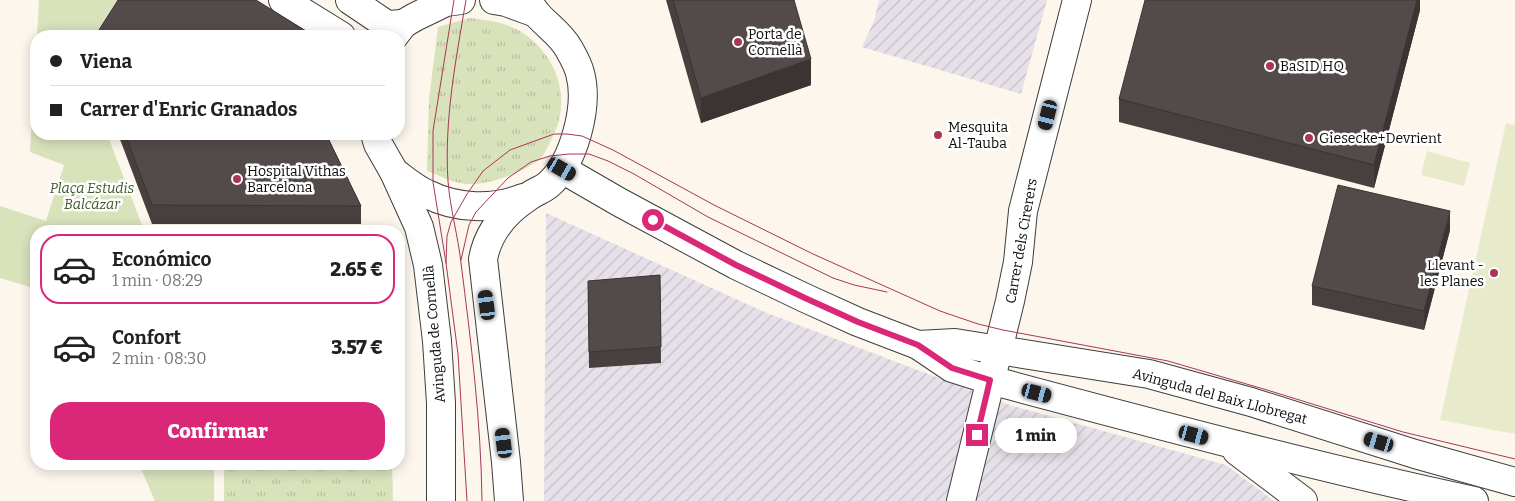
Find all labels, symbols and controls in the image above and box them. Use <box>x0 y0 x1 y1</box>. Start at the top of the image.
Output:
place label: Porta de Cornellà <box>748 26 803 59</box>
marker: Porta de Cornellà <box>732 36 744 48</box>
text: Viena <box>80 50 132 73</box>
place label: BaSID HQ <box>1280 58 1345 75</box>
marker: BaSID HQ <box>1264 60 1276 72</box>
text: Carrer d'Enric Granados <box>80 98 298 121</box>
car <box>1037 99 1058 131</box>
place label: Mesquita Al-Tauba <box>948 119 1008 152</box>
marker: Mesquita Al-Tauba <box>932 129 944 141</box>
place label: Giesecke+Devrient <box>1319 130 1442 147</box>
marker: Giesecke+Devrient <box>1303 132 1315 144</box>
car <box>545 155 578 183</box>
place label: Hospital Vithas Barcelona <box>247 163 346 196</box>
marker: Hospital Vithas Barcelona <box>231 173 243 185</box>
street label: Carrer dels Cirerers <box>1002 177 1041 305</box>
park label: Plaça Estudis Balcázar <box>50 180 135 213</box>
route start <box>642 209 664 231</box>
icon: car <box>52 247 97 292</box>
text: Económico <box>112 248 212 271</box>
place label: Llevant - les Planes <box>1420 257 1484 290</box>
text: 2.65 € <box>330 258 383 281</box>
street label: Avinguda de Cornellà <box>420 264 449 404</box>
marker: Llevant - les Planes <box>1488 267 1500 279</box>
text: 1 min · 08:29 <box>112 271 203 290</box>
car <box>477 289 496 321</box>
icon: car <box>52 325 97 370</box>
text: Confort <box>112 326 181 349</box>
text: 3.57 € <box>331 336 383 359</box>
text: 2 min · 08:30 <box>112 349 206 368</box>
street label: Avinguda del Baix Llobregat <box>1131 365 1309 428</box>
car <box>1020 382 1053 404</box>
button: Confirmar <box>50 402 385 460</box>
callout: 1 min <box>994 418 1077 452</box>
route end <box>966 424 988 446</box>
car <box>1177 424 1210 446</box>
text: 1 min <box>1016 426 1056 445</box>
car <box>494 427 513 459</box>
car <box>1362 430 1395 454</box>

